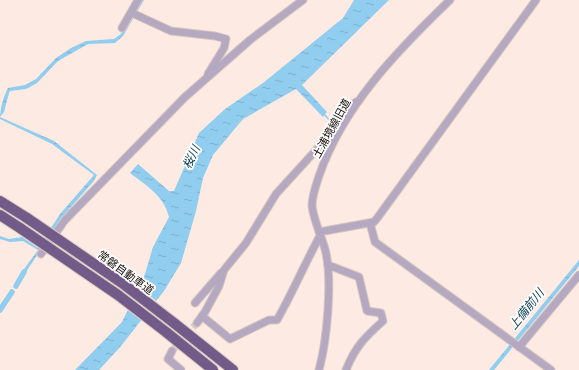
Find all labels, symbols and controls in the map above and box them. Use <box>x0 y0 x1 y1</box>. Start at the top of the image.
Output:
street label: 土浦境線旧道 <box>308 96 354 160</box>
water label: 桜川 <box>178 141 205 172</box>
street label: 常磐自動車道 <box>95 247 157 297</box>
water label: 上備前川 <box>504 283 549 333</box>

